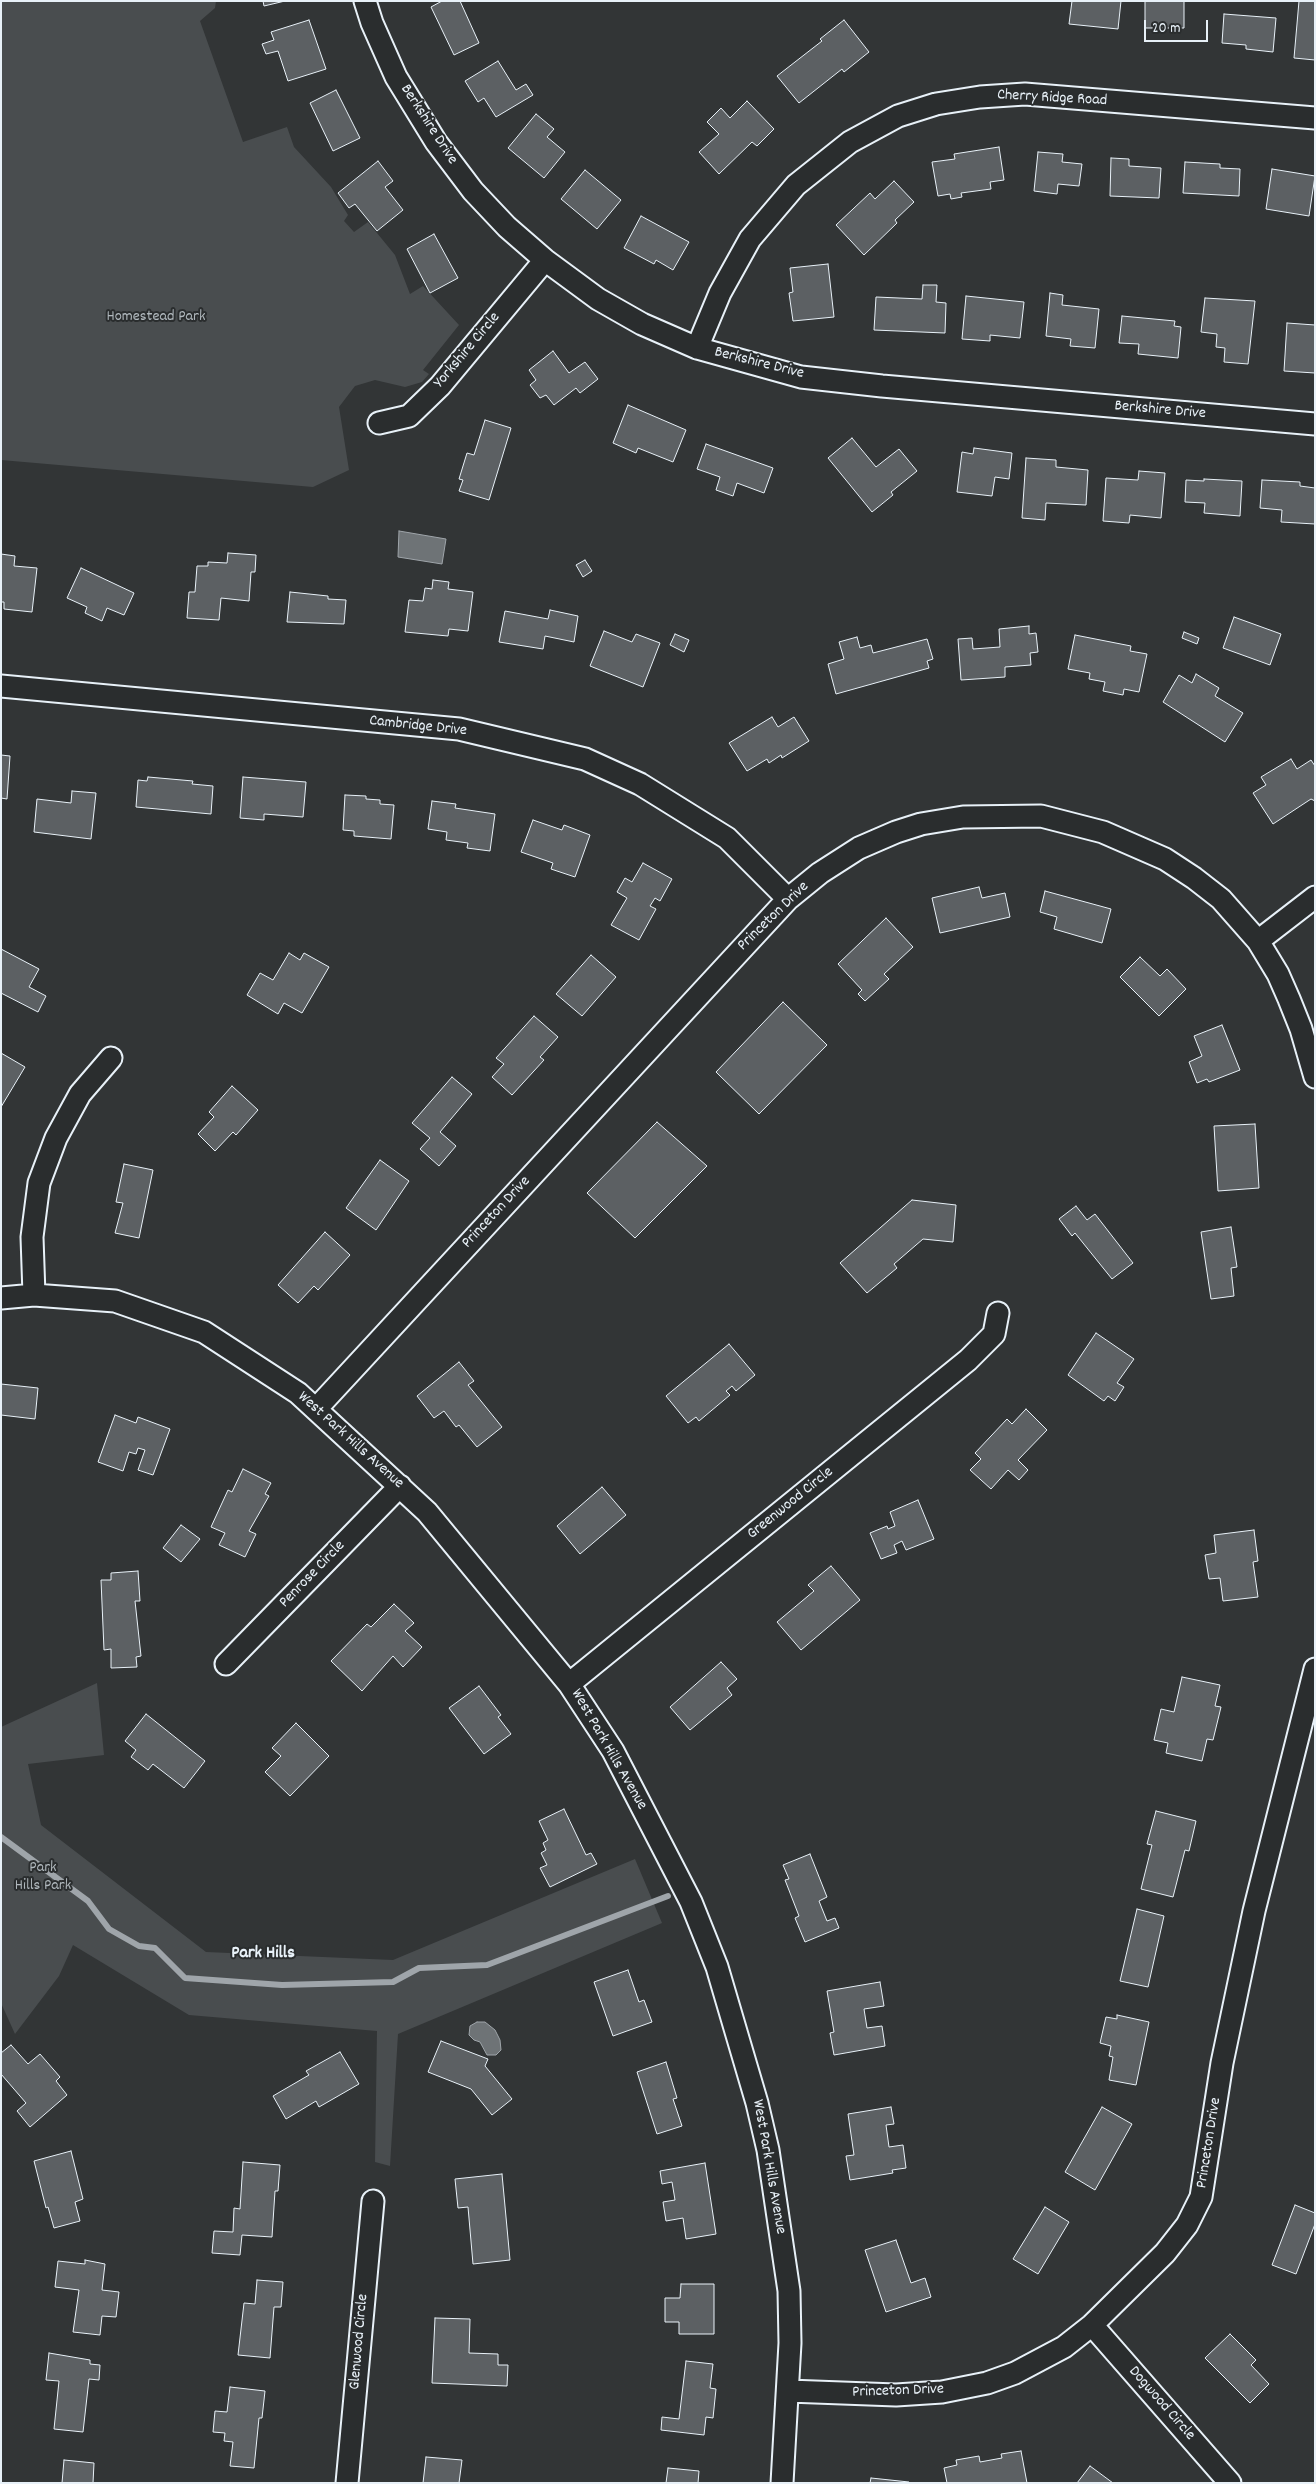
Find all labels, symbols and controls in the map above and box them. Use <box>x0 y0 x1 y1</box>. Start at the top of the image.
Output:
scale bar <box>1146 10 1210 42</box>
text: 20 m <box>1152 18 1180 40</box>
street label: Berkshire Drive <box>395 81 461 169</box>
street label: Cherry Ridge Road <box>997 87 1107 111</box>
park label: Homestead Park <box>107 308 205 328</box>
street label: Yorkshire Circle <box>431 309 505 393</box>
street label: Berkshire Drive <box>712 344 806 384</box>
street label: Berkshire Drive <box>1114 397 1206 425</box>
street label: Cambridge Drive <box>368 712 468 742</box>
street label: Princeton Drive <box>734 878 814 956</box>
street label: Princeton Drive <box>459 1173 535 1253</box>
street label: West Park Hills Avenue <box>293 1388 407 1494</box>
street label: Greenwood Circle <box>744 1463 838 1545</box>
street label: Penrose Circle <box>276 1537 350 1613</box>
street label: West Park Hills Avenue <box>566 1686 650 1814</box>
park label: Park Hills Park <box>15 1859 71 1897</box>
district label: Park Hills <box>231 1944 295 1966</box>
street label: Princeton Drive <box>1193 2096 1227 2190</box>
street label: West Park Hills Avenue <box>747 2098 789 2236</box>
street label: Glenwood Circle <box>346 2293 374 2391</box>
street label: Dogwood Circle <box>1124 2363 1198 2445</box>
street label: Princeton Drive <box>852 2381 944 2403</box>

